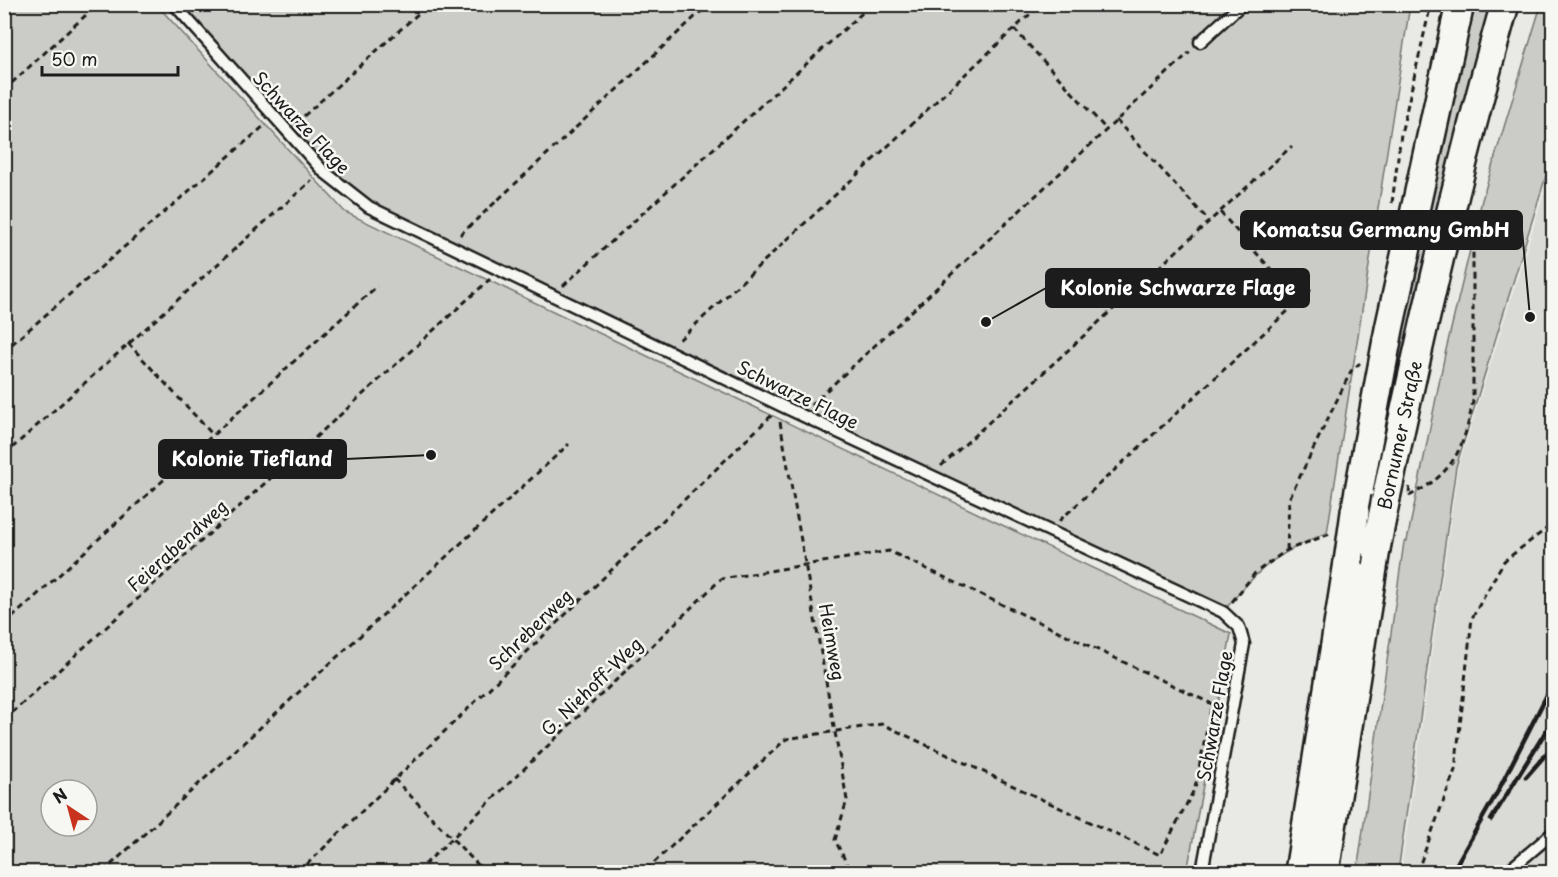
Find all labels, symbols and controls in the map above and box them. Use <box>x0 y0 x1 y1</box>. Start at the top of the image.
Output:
scale bar <box>42 39 178 77</box>
text: 50 m <box>51 45 98 72</box>
street label: Schwarze Flage <box>247 64 357 180</box>
callout: Komatsu Germany GmbH <box>1241 211 1522 249</box>
text: Komatsu Germany GmbH <box>1252 214 1510 244</box>
callout: Kolonie Schwarze Flage <box>1046 269 1309 307</box>
text: Kolonie Schwarze Flage <box>1060 272 1296 302</box>
street label: Schwarze Flage <box>733 353 863 435</box>
street label: Bornumer Straße <box>1370 358 1428 512</box>
callout: Kolonie Tiefland <box>159 440 346 478</box>
text: Kolonie Tiefland <box>171 443 333 473</box>
street label: Feierabendweg <box>121 492 233 598</box>
street label: Schreberweg <box>482 582 578 676</box>
street label: Heimweg <box>813 601 853 683</box>
street label: G. Niehoff-Weg <box>534 630 648 742</box>
street label: Schwarze Flage <box>1189 648 1239 784</box>
north arrow <box>39 778 99 838</box>
text: N <box>47 782 72 808</box>

